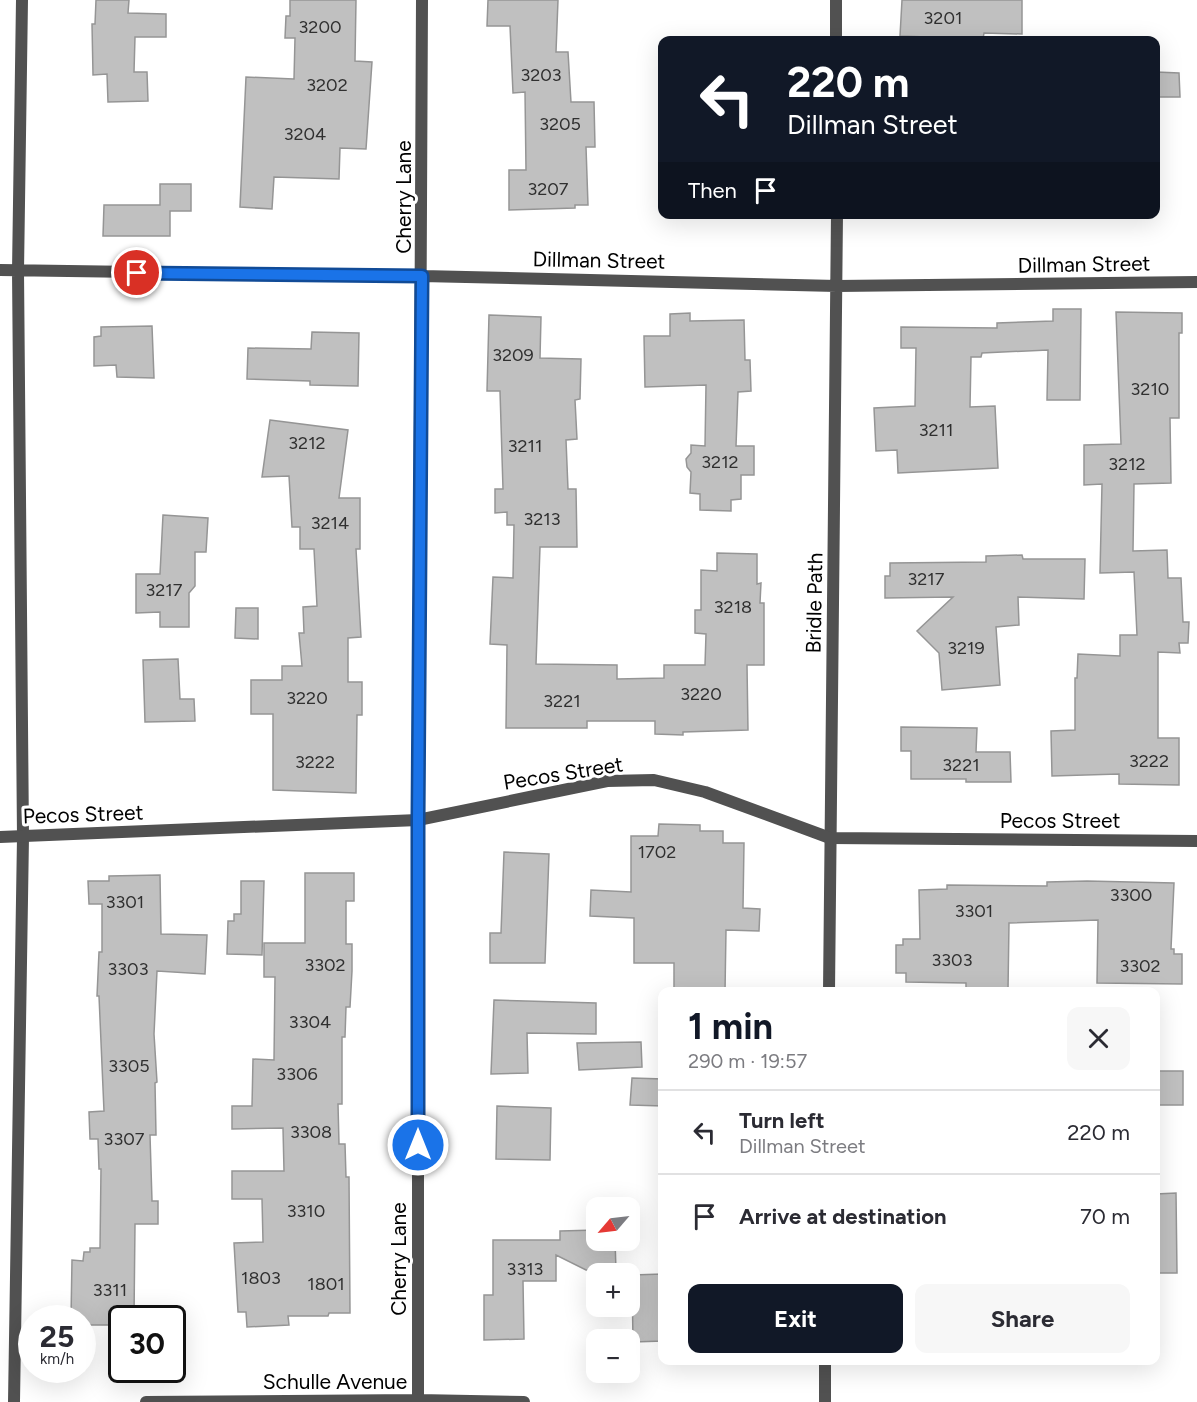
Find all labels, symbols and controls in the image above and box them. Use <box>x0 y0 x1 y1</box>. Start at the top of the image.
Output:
house number: 3201 <box>924 7 962 29</box>
house number: 3200 <box>299 16 341 38</box>
text: 220 m <box>787 57 909 108</box>
icon: left <box>688 60 766 138</box>
house number: 3203 <box>520 64 562 86</box>
house number: 3202 <box>306 74 348 96</box>
text: Dillman Street <box>787 108 958 141</box>
house number: 3205 <box>539 113 581 135</box>
house number: 3204 <box>284 123 326 145</box>
street label: Cherry Lane <box>391 140 416 254</box>
icon: arrive <box>749 174 782 207</box>
text: Then <box>688 177 737 204</box>
house number: 3207 <box>527 178 569 200</box>
street label: Dillman Street <box>532 246 666 274</box>
pin <box>111 247 162 298</box>
street label: Dillman Street <box>1017 250 1151 278</box>
icon: arrive <box>120 256 153 289</box>
house number: 3209 <box>492 344 534 366</box>
house number: 3210 <box>1131 378 1169 400</box>
house number: 3211 <box>919 419 953 441</box>
house number: 3212 <box>288 432 326 454</box>
house number: 3211 <box>508 435 542 457</box>
house number: 3212 <box>701 451 739 473</box>
house number: 3212 <box>1108 453 1146 475</box>
house number: 3213 <box>523 508 561 530</box>
house number: 3214 <box>311 512 349 534</box>
street label: Bridle Path <box>801 552 827 654</box>
house number: 3217 <box>908 568 945 590</box>
house number: 3217 <box>146 579 183 601</box>
house number: 3218 <box>714 596 752 618</box>
house number: 3219 <box>947 637 985 659</box>
house number: 3220 <box>680 683 722 705</box>
house number: 3220 <box>286 687 328 709</box>
house number: 3221 <box>543 690 581 712</box>
house number: 3222 <box>1129 750 1169 772</box>
house number: 3222 <box>295 751 335 773</box>
street label: Pecos Street <box>501 751 625 795</box>
house number: 3221 <box>942 754 980 776</box>
street label: Pecos Street <box>22 799 144 829</box>
street label: Pecos Street <box>1000 808 1120 833</box>
house number: 1702 <box>638 841 676 863</box>
house number: 3300 <box>1110 884 1152 906</box>
house number: 3301 <box>106 891 144 913</box>
house number: 3301 <box>955 900 993 922</box>
house number: 3303 <box>932 949 972 971</box>
house number: 3302 <box>304 954 346 976</box>
house number: 3302 <box>1119 955 1161 977</box>
house number: 3303 <box>108 958 148 980</box>
text: 1 min <box>688 1005 773 1048</box>
button: close <box>1067 1007 1130 1070</box>
house number: 3304 <box>289 1011 331 1033</box>
text: 290 m · 19:57 <box>688 1049 807 1073</box>
house number: 3305 <box>108 1055 150 1077</box>
house number: 3306 <box>276 1063 318 1085</box>
text: Turn left <box>739 1107 825 1134</box>
position arrow <box>386 1113 450 1177</box>
icon: left <box>688 1116 721 1149</box>
text: 220 m <box>1067 1119 1130 1146</box>
house number: 3308 <box>290 1121 332 1143</box>
house number: 3307 <box>104 1128 145 1150</box>
text: Dillman Street <box>739 1134 866 1158</box>
north arrow <box>586 1197 640 1251</box>
map controls <box>586 1197 640 1383</box>
house number: 3310 <box>287 1200 325 1222</box>
icon: arrive <box>688 1200 721 1233</box>
street label: Cherry Lane <box>386 1202 411 1316</box>
text: Arrive at destination <box>739 1203 947 1230</box>
text: 70 m <box>1080 1203 1130 1230</box>
house number: 3313 <box>507 1258 543 1280</box>
button: + <box>586 1263 640 1317</box>
house number: 1803 <box>241 1267 281 1289</box>
house number: 1801 <box>307 1273 345 1295</box>
house number: 3311 <box>93 1279 127 1301</box>
button: Exit <box>688 1284 903 1353</box>
button: Share <box>915 1284 1130 1353</box>
speed limit sign: 30 <box>108 1305 186 1383</box>
text: 25 <box>40 1318 74 1355</box>
button: − <box>586 1329 640 1383</box>
text: km/h <box>40 1350 74 1368</box>
street label: Schulle Avenue <box>263 1369 407 1394</box>

